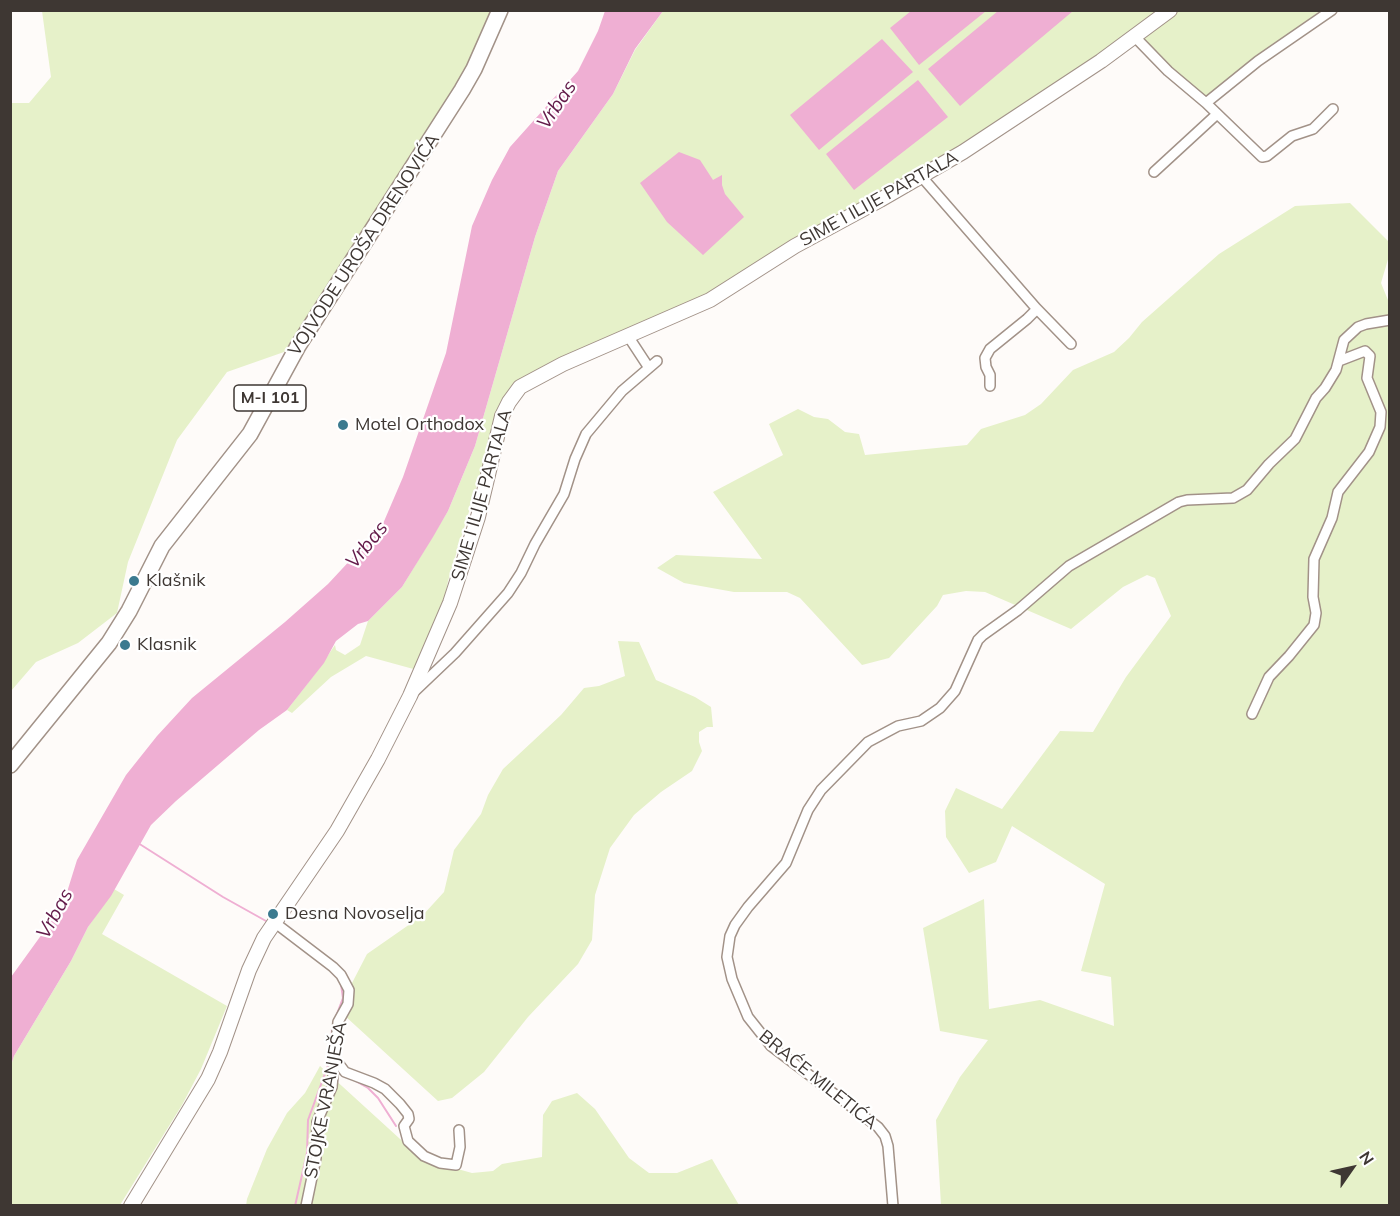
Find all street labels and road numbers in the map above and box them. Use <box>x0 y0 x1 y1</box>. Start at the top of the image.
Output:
street label: VOJVODE UROŠA DRENOVIĆA <box>284 130 444 360</box>
street label: SIME I ILIJE PARTALA <box>796 147 962 251</box>
road number: M-I 101 <box>234 385 306 411</box>
street label: SIME I ILIJE PARTALA <box>447 407 517 583</box>
street label: STOJKE VRANJEŠA <box>300 1020 352 1180</box>
street label: BRAĆE MILETIĆA <box>754 1026 882 1134</box>

